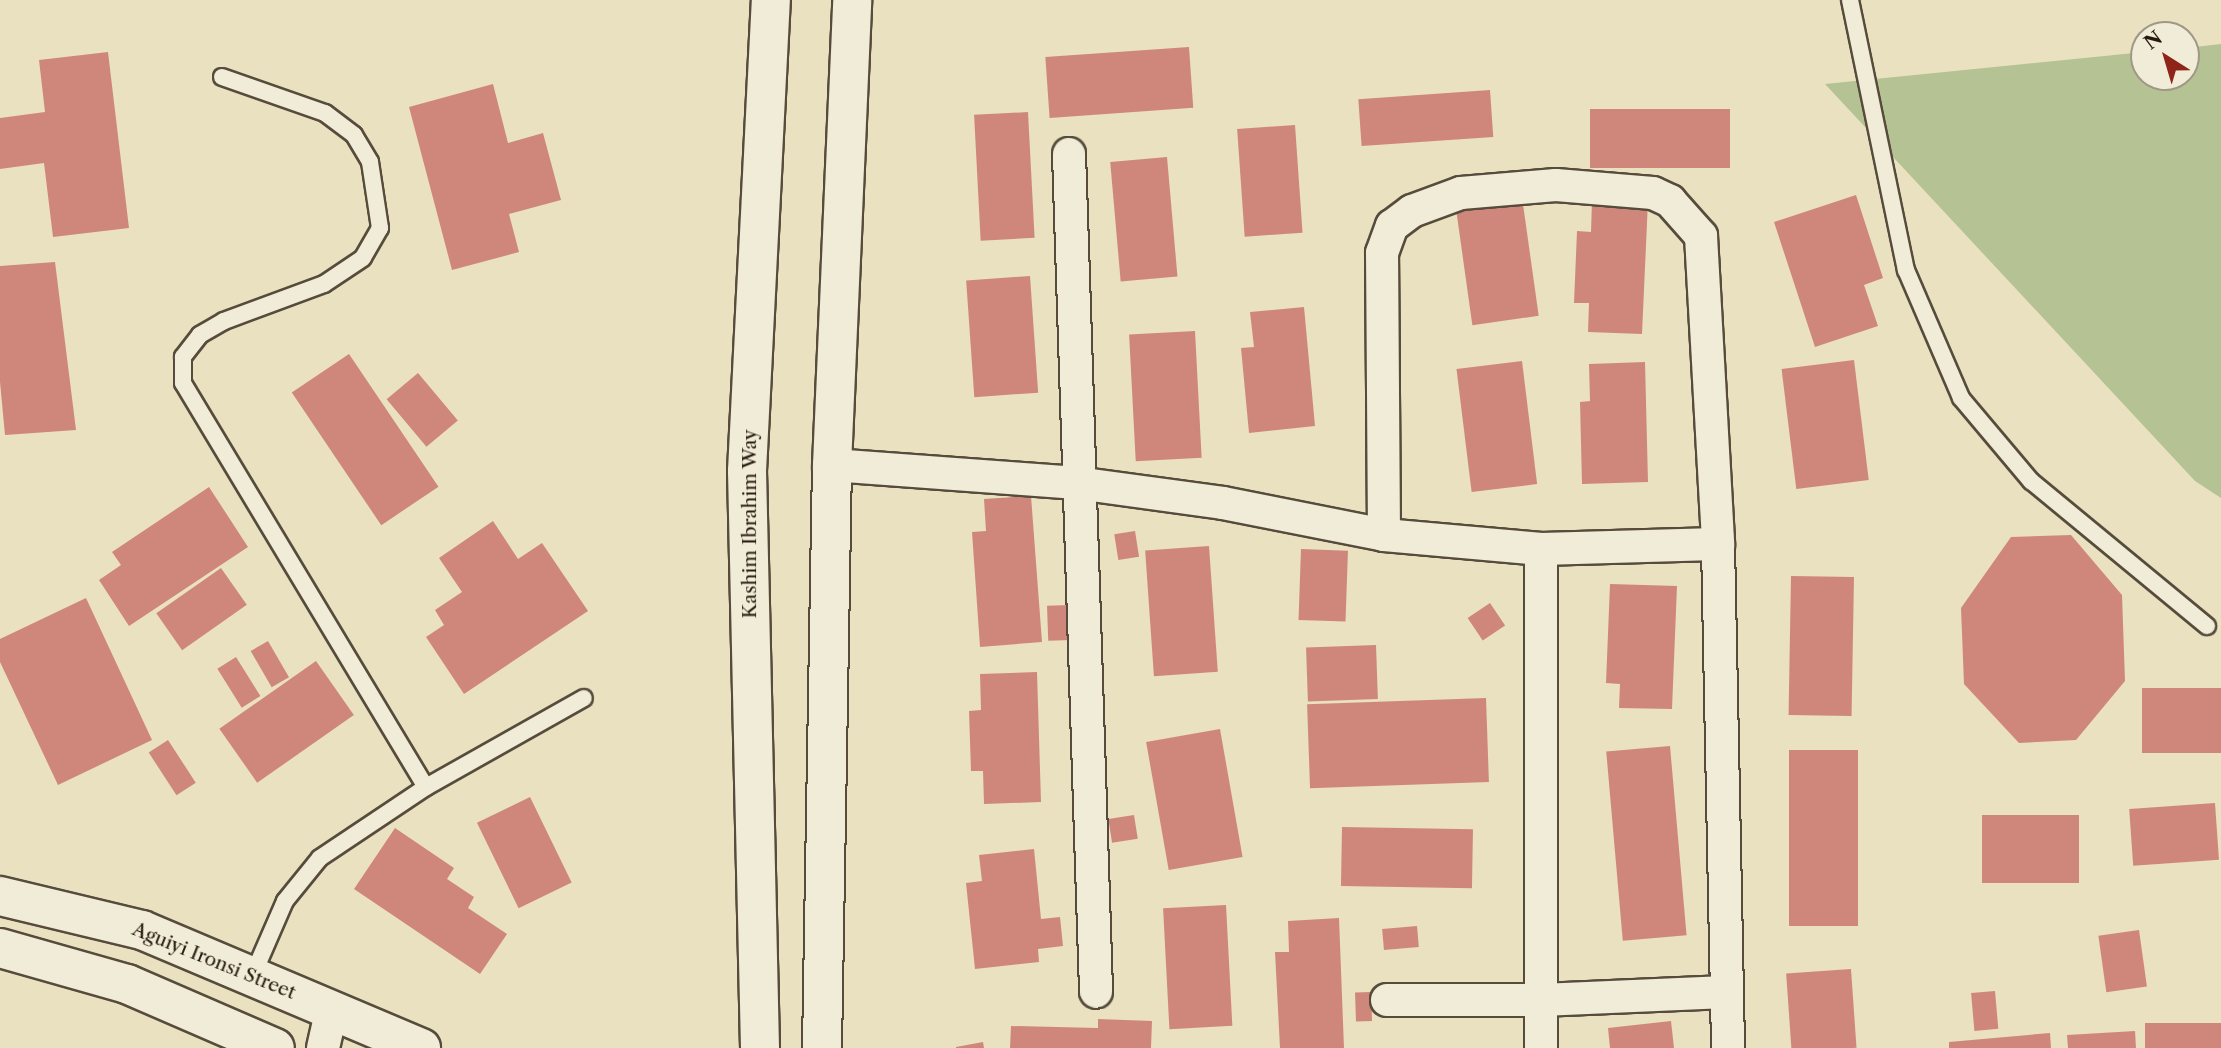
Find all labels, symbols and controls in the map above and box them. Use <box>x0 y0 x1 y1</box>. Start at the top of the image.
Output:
north arrow <box>2130 21 2200 91</box>
text: N <box>2140 26 2167 55</box>
street label: Kashim Ibrahim Way <box>739 429 761 619</box>
street label: Aguiyi Ironsi Street <box>129 918 299 1004</box>

